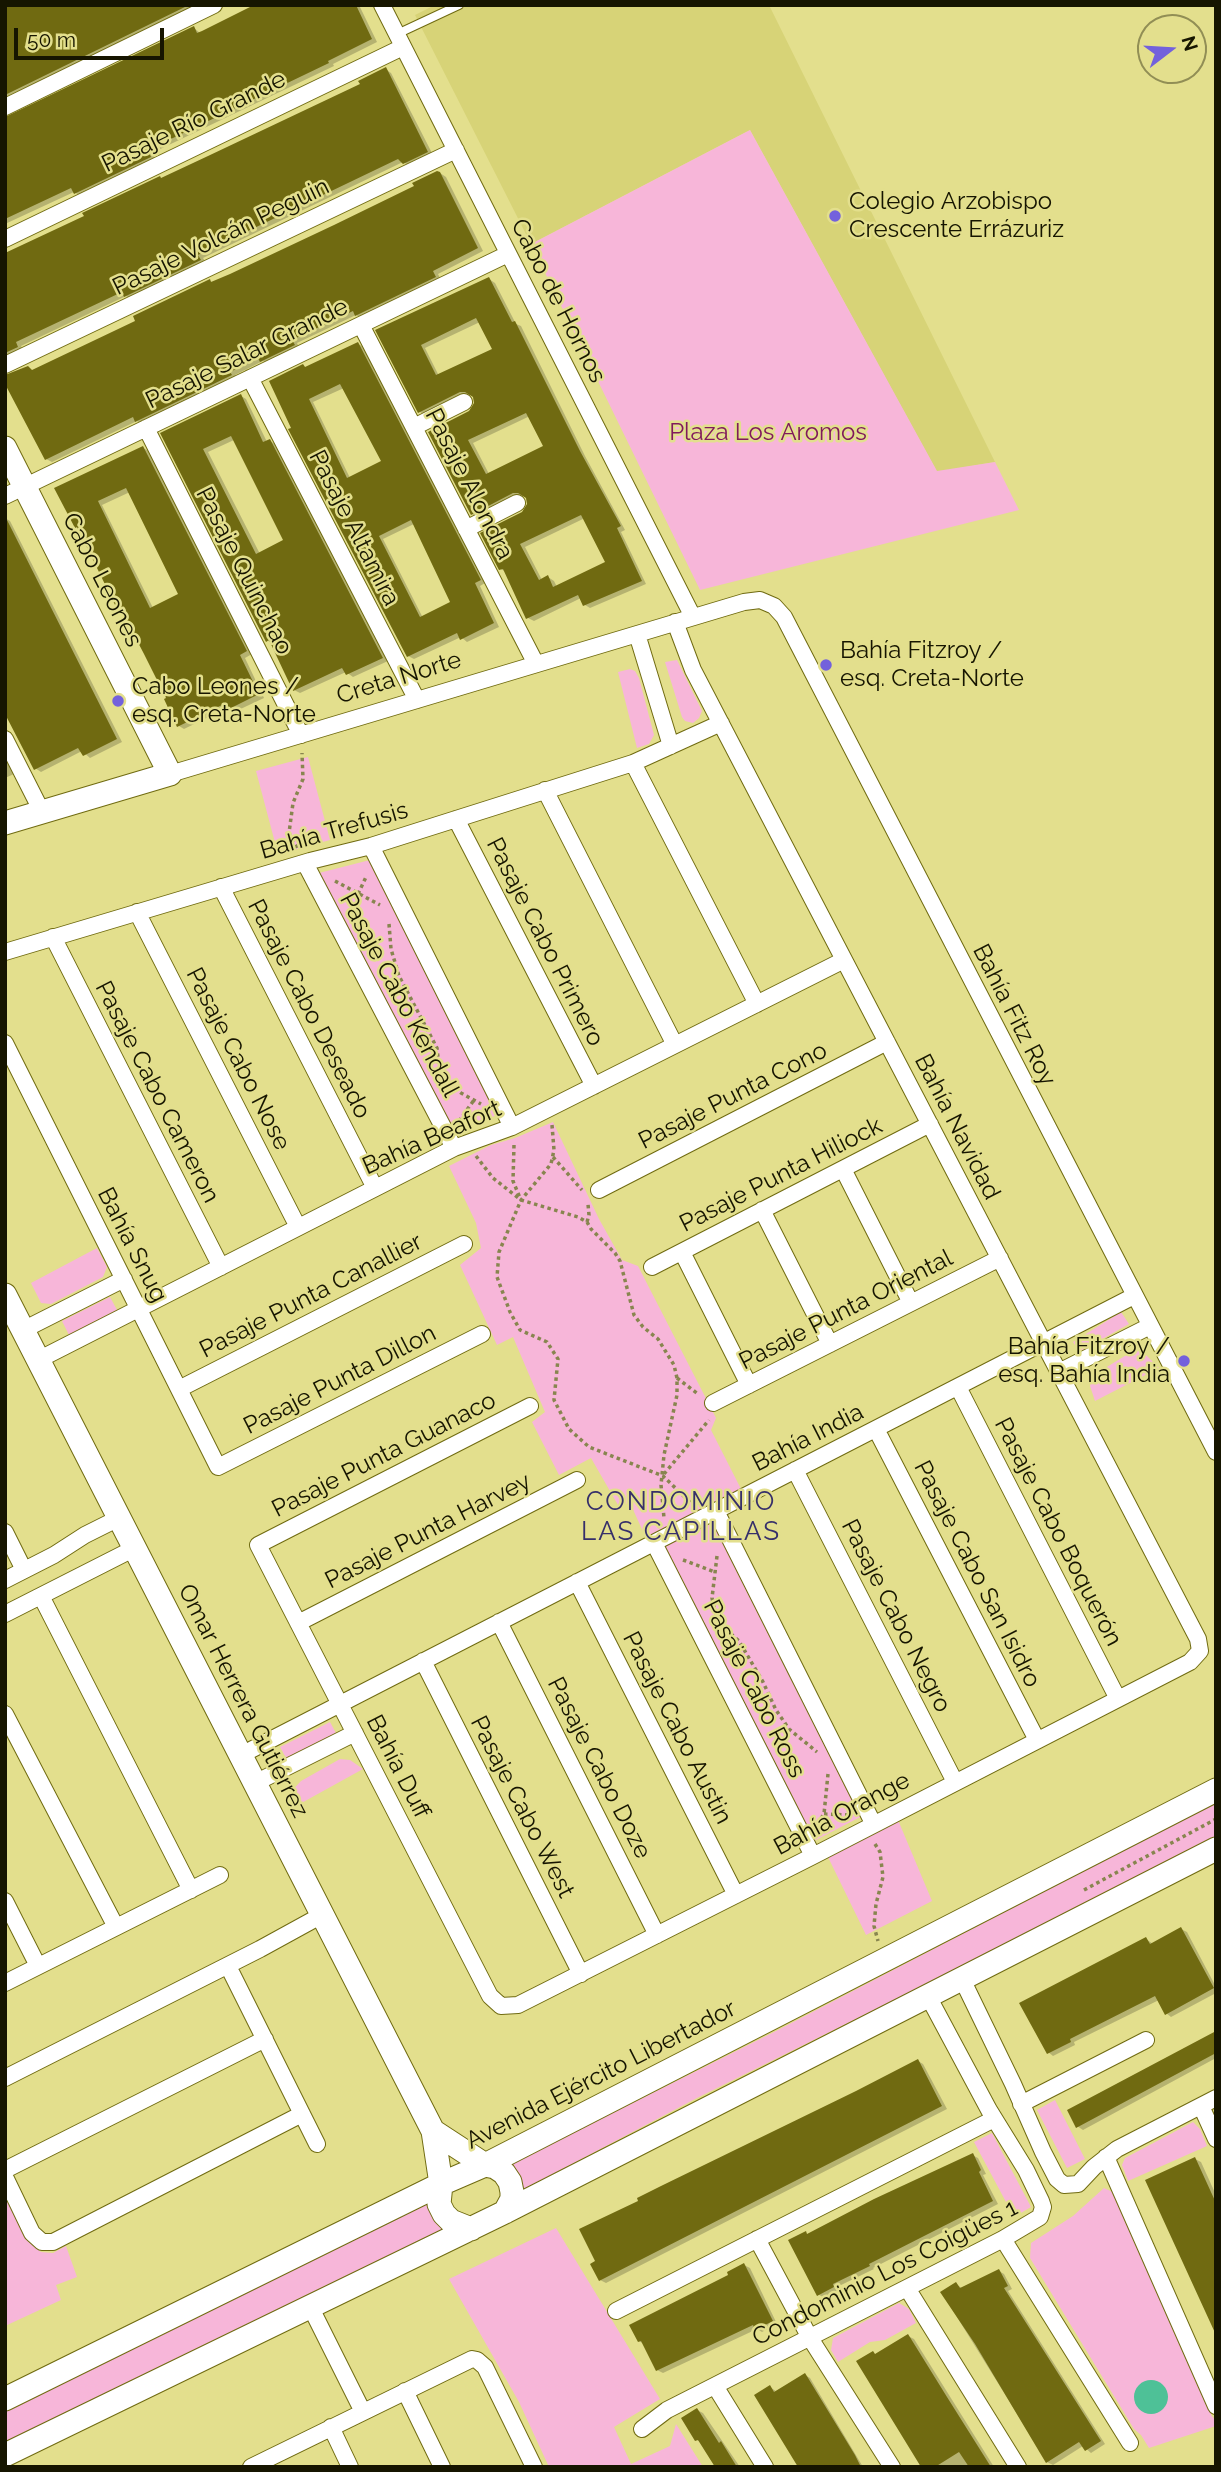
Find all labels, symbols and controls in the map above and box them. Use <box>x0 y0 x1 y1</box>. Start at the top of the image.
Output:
scale bar <box>18 14 168 58</box>
north arrow <box>1137 14 1207 84</box>
text: 50 m <box>27 27 76 52</box>
text: N <box>1178 33 1203 54</box>
street label: Pasaje Río Grande <box>97 65 291 179</box>
street label: Pasaje Volcán Peguin <box>108 172 334 302</box>
place label: Colegio Arzobispo Crescente Errázuriz <box>849 188 1064 244</box>
marker: Colegio Arzobispo Crescente Errázuriz <box>827 208 843 224</box>
street label: Cabo de Hornos <box>504 214 612 388</box>
street label: Pasaje Salar Grande <box>141 292 353 416</box>
street label: Pasaje Alondra <box>419 404 519 564</box>
park label: Plaza Los Aromos <box>669 419 867 447</box>
street label: Pasaje Altamira <box>302 445 406 611</box>
street label: Pasaje Quinchao <box>189 482 299 660</box>
street label: Cabo Leones <box>56 508 148 652</box>
place label: Bahía Fitzroy / esq. Creta-Norte <box>840 637 1024 693</box>
street label: Creta Norte <box>333 645 465 711</box>
marker: Bahía Fitzroy / esq. Creta-Norte <box>818 657 834 673</box>
place label: Cabo Leones / esq. Creta-Norte <box>132 673 316 729</box>
marker: Cabo Leones / esq. Creta-Norte <box>110 693 126 709</box>
street label: Bahía Trefusis <box>257 796 411 866</box>
street label: Pasaje Cabo Primero <box>480 833 610 1051</box>
street label: Pasaje Cabo Kendall <box>333 888 465 1102</box>
street label: Pasaje Cabo Deseado <box>241 895 377 1123</box>
street label: Bahía Fitz Roy <box>966 939 1062 1091</box>
street label: Pasaje Cabo Nose <box>180 963 296 1155</box>
street label: Pasaje Cabo Cameron <box>89 976 225 1208</box>
street label: Pasaje Punta Cono <box>634 1036 832 1156</box>
street label: Bahía Navidad <box>908 1049 1006 1205</box>
street label: Bahía Beafort <box>358 1095 506 1181</box>
street label: Pasaje Punta Hiliock <box>675 1111 887 1239</box>
street label: Bahía Snug <box>91 1183 173 1307</box>
street label: Pasaje Punta Canallier <box>195 1227 427 1365</box>
street label: Pasaje Punta Oriental <box>734 1244 958 1376</box>
street label: Pasaje Punta Dillon <box>239 1319 441 1441</box>
place label: Bahía Fitzroy / esq. Bahía India <box>998 1333 1170 1389</box>
marker: Bahía Fitzroy / esq. Bahía India <box>1176 1353 1192 1369</box>
street label: Pasaje Punta Guanaco <box>267 1386 501 1524</box>
street label: Bahía India <box>748 1398 868 1478</box>
street label: Pasaje Cabo Boquerón <box>988 1413 1128 1651</box>
street label: Pasaje Cabo San Isidro <box>907 1456 1047 1692</box>
street label: Pasaje Punta Harvey <box>320 1467 536 1595</box>
district label: CONDOMINIO LAS CAPILLAS <box>582 1486 780 1548</box>
street label: Pasaje Cabo Negro <box>835 1515 957 1717</box>
street label: Omar Herrera Gutiérrez <box>172 1579 314 1823</box>
street label: Pasaje Cabo Ross <box>697 1595 811 1783</box>
street label: Pasaje Cabo Austin <box>616 1627 738 1829</box>
street label: Pasaje Cabo Doze <box>541 1672 657 1864</box>
street label: Bahía Duff <box>360 1710 436 1824</box>
street label: Pasaje Cabo West <box>464 1711 580 1903</box>
street label: Bahía Orange <box>769 1766 915 1862</box>
street label: Avenida Ejército Libertador <box>461 1994 741 2156</box>
street label: Condominio Los Coigües 1 <box>748 2193 1022 2353</box>

